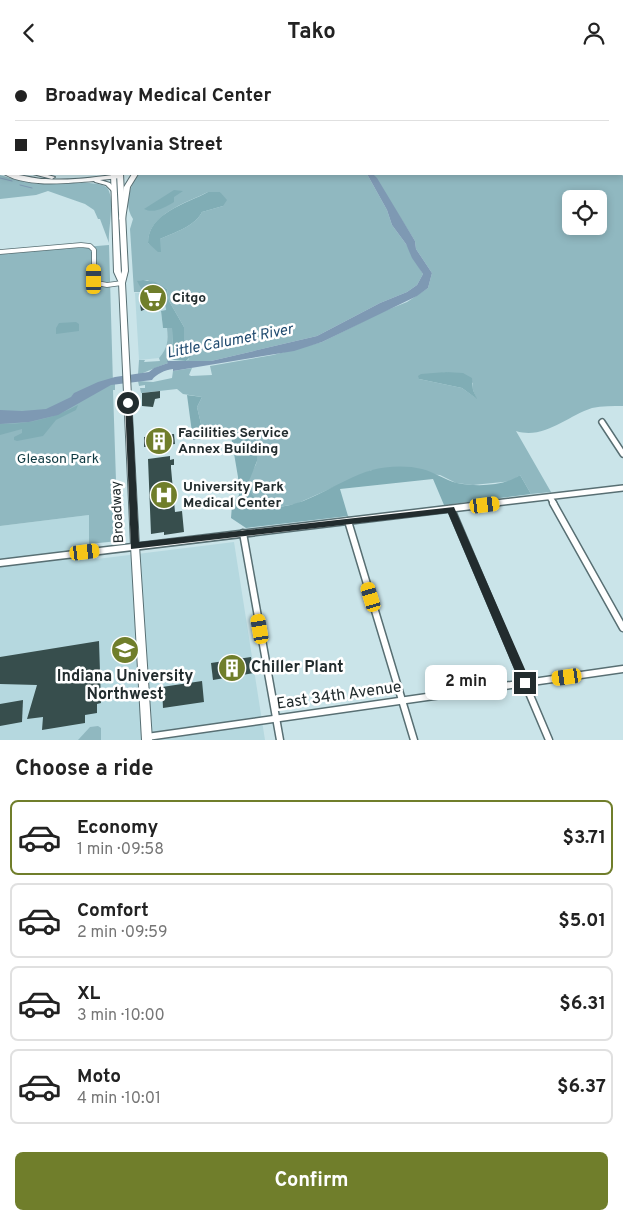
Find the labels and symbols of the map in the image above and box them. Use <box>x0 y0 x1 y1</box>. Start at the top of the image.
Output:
car <box>86 264 101 294</box>
supermarket icon: Citgo <box>138 283 168 313</box>
place label: Citgo <box>172 290 206 307</box>
water label: Little Calumet River <box>165 320 296 364</box>
route start <box>117 392 139 414</box>
place label: Facilities Service Annex Building <box>178 425 289 458</box>
building icon: Facilities Service Annex Building <box>144 426 174 456</box>
park label: Gleason Park <box>17 451 99 468</box>
place label: University Park Medical Center <box>183 479 284 512</box>
street label: Broadway <box>108 480 128 544</box>
hospital icon: University Park Medical Center <box>149 480 179 510</box>
car <box>469 496 500 514</box>
car <box>69 543 100 561</box>
car <box>359 580 382 614</box>
car <box>250 613 269 645</box>
school or university icon: Indiana University Northwest <box>110 635 140 665</box>
building icon: Chiller Plant <box>217 653 247 683</box>
place label: Chiller Plant <box>251 658 344 678</box>
callout: 2 min <box>425 665 508 701</box>
place label: Indiana University Northwest <box>57 667 193 705</box>
car <box>551 667 582 687</box>
route end <box>514 672 536 694</box>
street label: East 34th Avenue <box>275 677 403 715</box>

